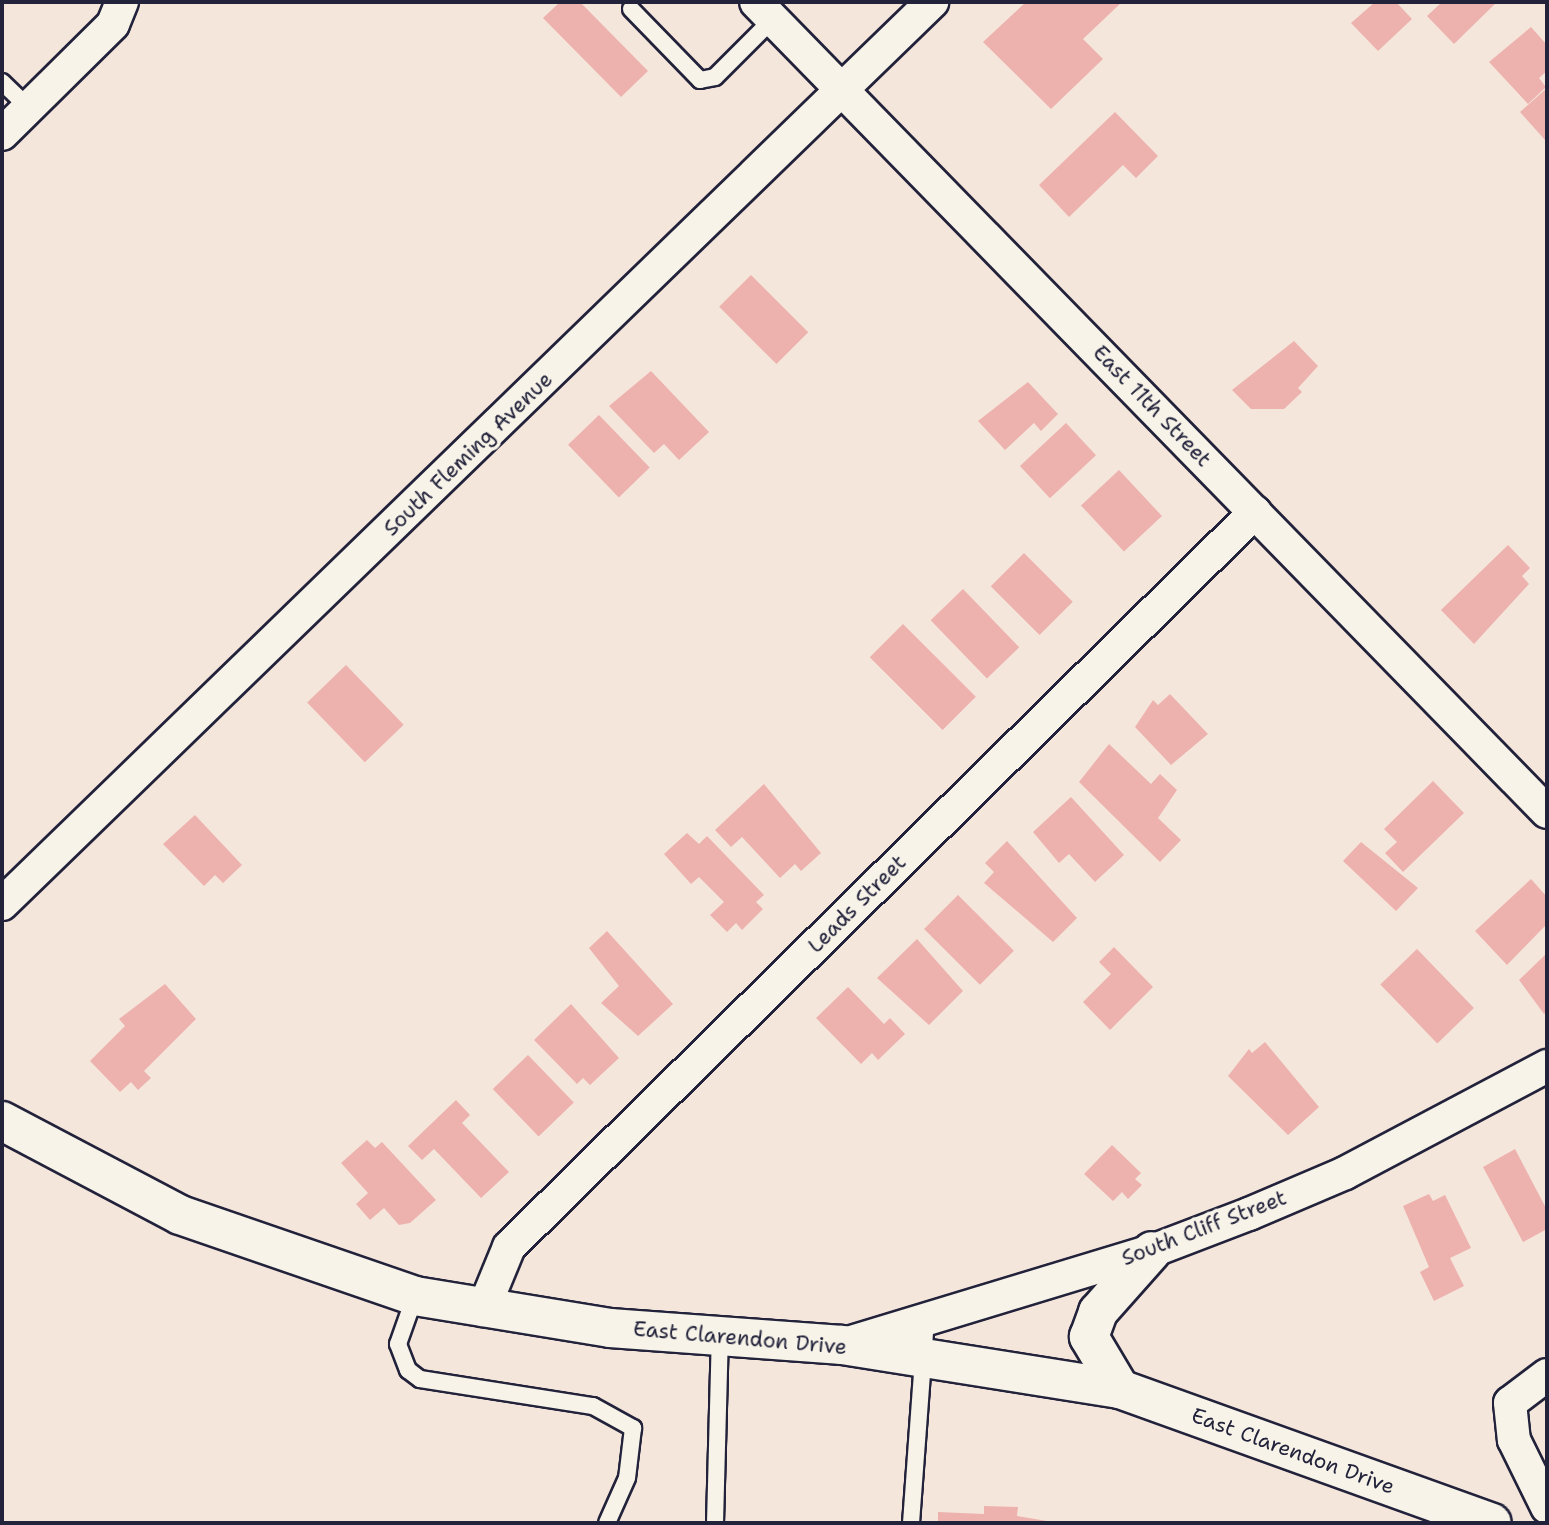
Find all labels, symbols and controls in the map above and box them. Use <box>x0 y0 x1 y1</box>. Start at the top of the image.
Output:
street label: East 11th Street <box>1088 340 1216 472</box>
street label: South Fleming Avenue <box>378 367 558 541</box>
street label: Leads Street <box>803 850 911 958</box>
street label: South Cliff Street <box>1118 1185 1290 1271</box>
street label: East Clarendon Drive <box>632 1316 848 1360</box>
street label: East Clarendon Drive <box>1188 1402 1398 1500</box>

